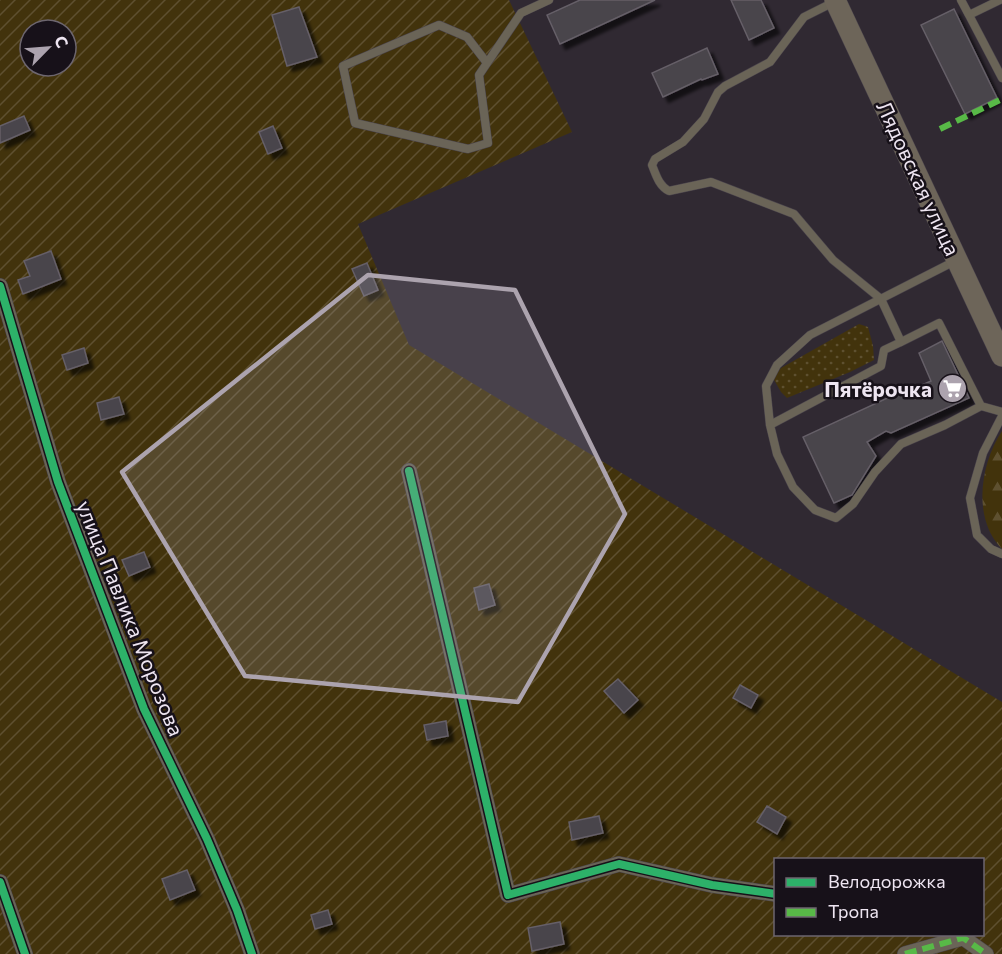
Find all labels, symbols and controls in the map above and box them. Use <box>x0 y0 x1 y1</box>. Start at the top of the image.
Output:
north arrow <box>18 18 78 78</box>
text: С <box>51 32 73 50</box>
street label: Лядовская улица <box>872 97 966 259</box>
supermarket icon: Пятёрочка <box>937 372 969 404</box>
place label: Пятёрочка <box>824 376 932 401</box>
street label: улица Павлика Морозова <box>72 497 190 739</box>
legend <box>774 858 984 936</box>
text: Велодорожка <box>828 870 946 892</box>
text: Тропа <box>828 900 879 922</box>

